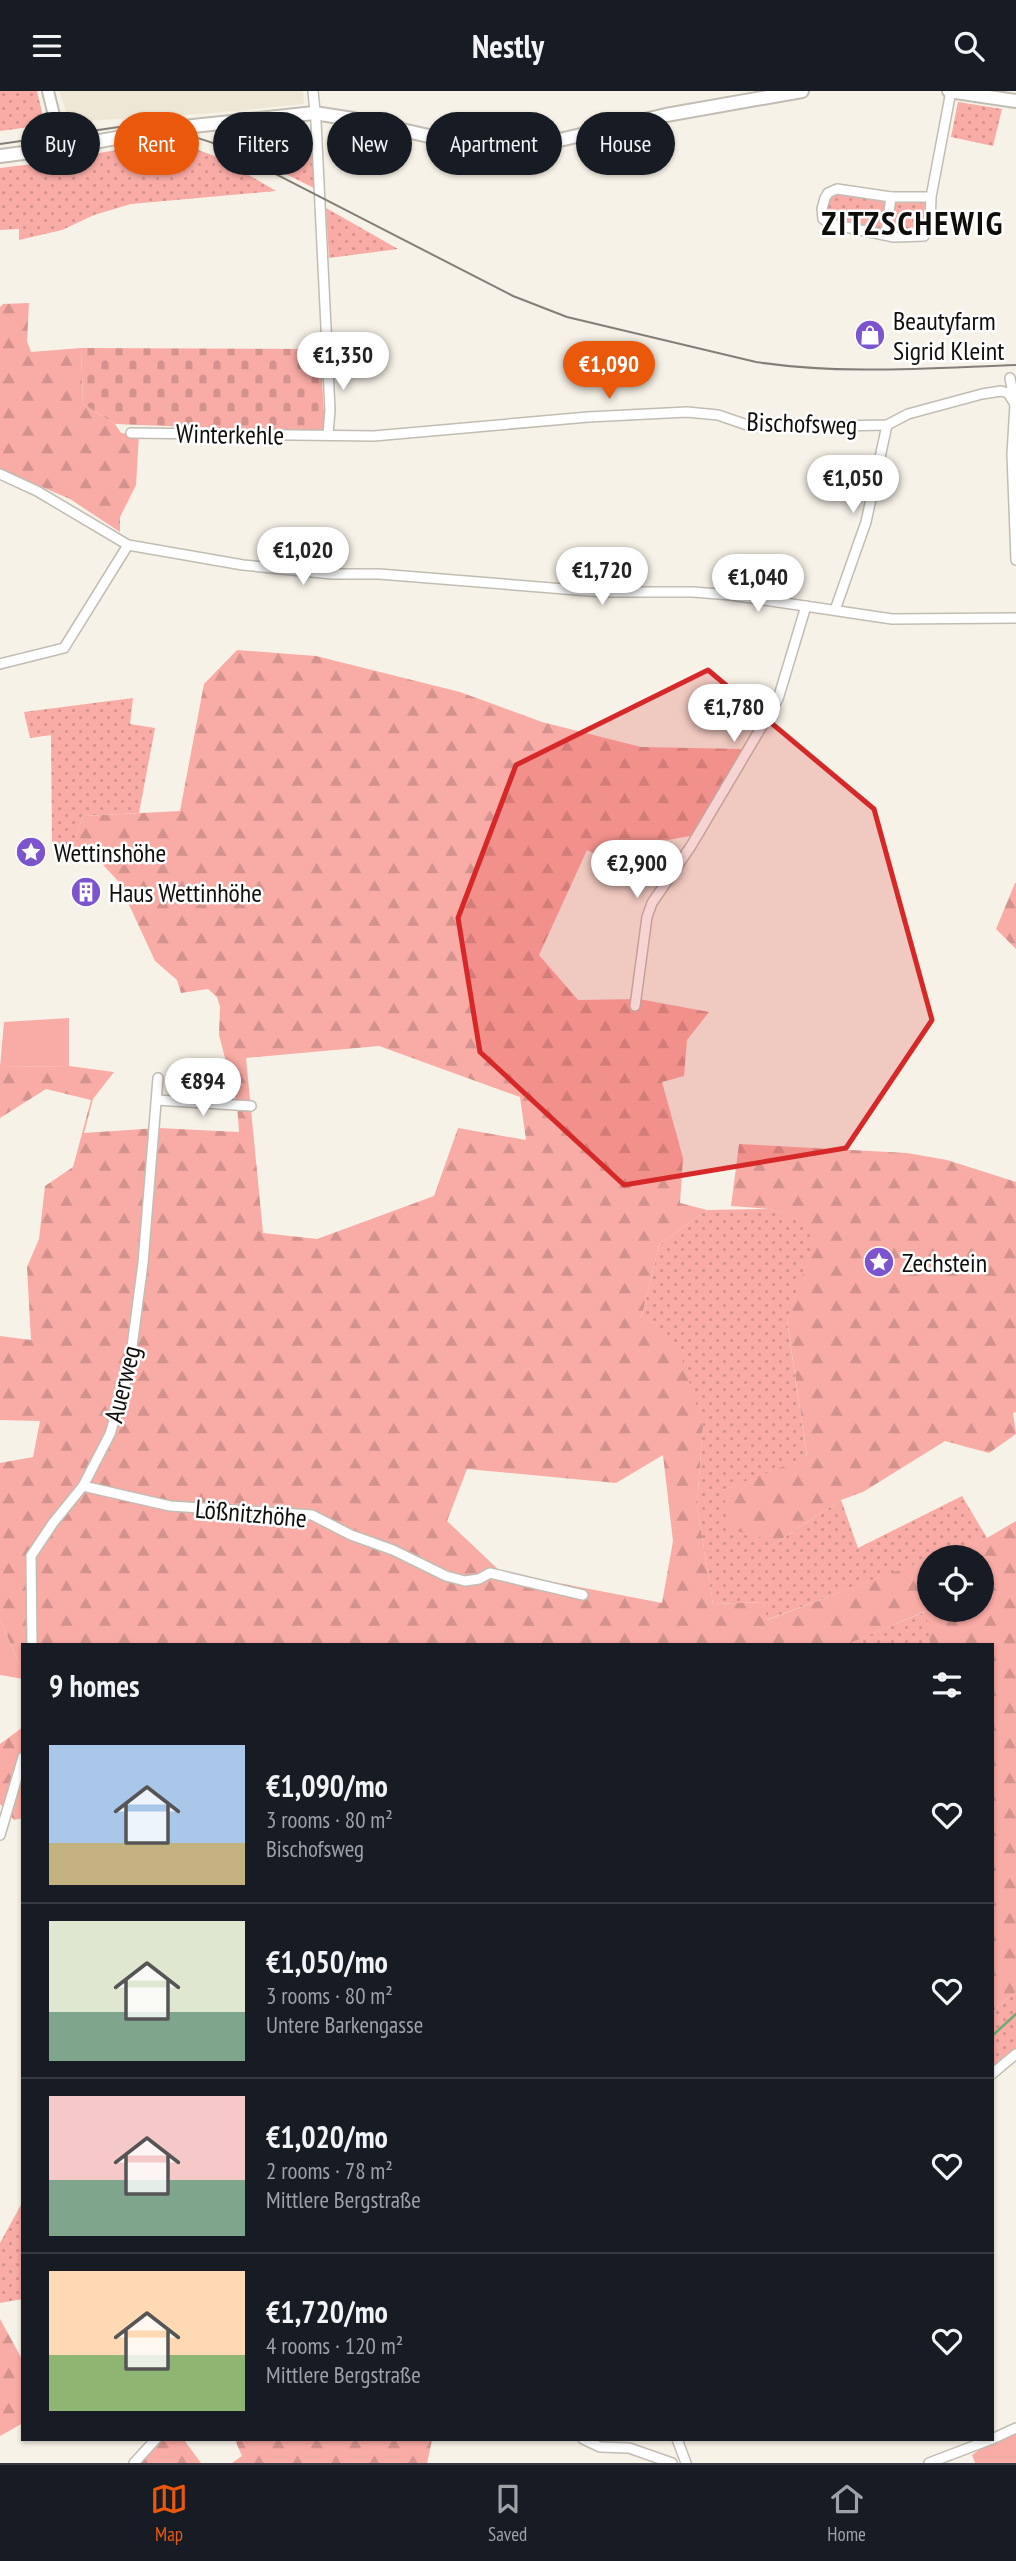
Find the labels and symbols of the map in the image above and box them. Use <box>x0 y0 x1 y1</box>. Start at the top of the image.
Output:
district label: ZITZSCHEWIG <box>822 201 1004 244</box>
place label: Beautyfarm Sigrid Kleint <box>893 304 1004 367</box>
shop icon: Beautyfarm Sigrid Kleint <box>853 318 887 352</box>
pin: €1,350 <box>286 333 400 392</box>
pin: €1,090 <box>552 341 666 401</box>
street label: Bischofsweg <box>746 405 858 441</box>
street label: Winterkehle <box>176 417 284 451</box>
pin: €1,050 <box>796 455 910 515</box>
pin: €1,020 <box>246 527 360 587</box>
pin: €1,720 <box>545 547 659 607</box>
pin: €1,040 <box>701 554 815 614</box>
pin: €1,780 <box>677 685 791 744</box>
place icon: Wettinshöhe <box>14 835 48 869</box>
place label: Wettinshöhe <box>54 836 166 869</box>
pin: €2,900 <box>580 841 694 900</box>
building icon: Haus Wettinhöhe <box>69 875 103 909</box>
place label: Haus Wettinhöhe <box>109 876 262 909</box>
pin: €894 <box>162 1059 244 1118</box>
place icon: Zechstein <box>862 1245 896 1279</box>
place label: Zechstein <box>902 1246 987 1279</box>
street label: Auerweg <box>97 1342 147 1426</box>
street label: Lößnitzhöhe <box>194 1492 308 1534</box>

